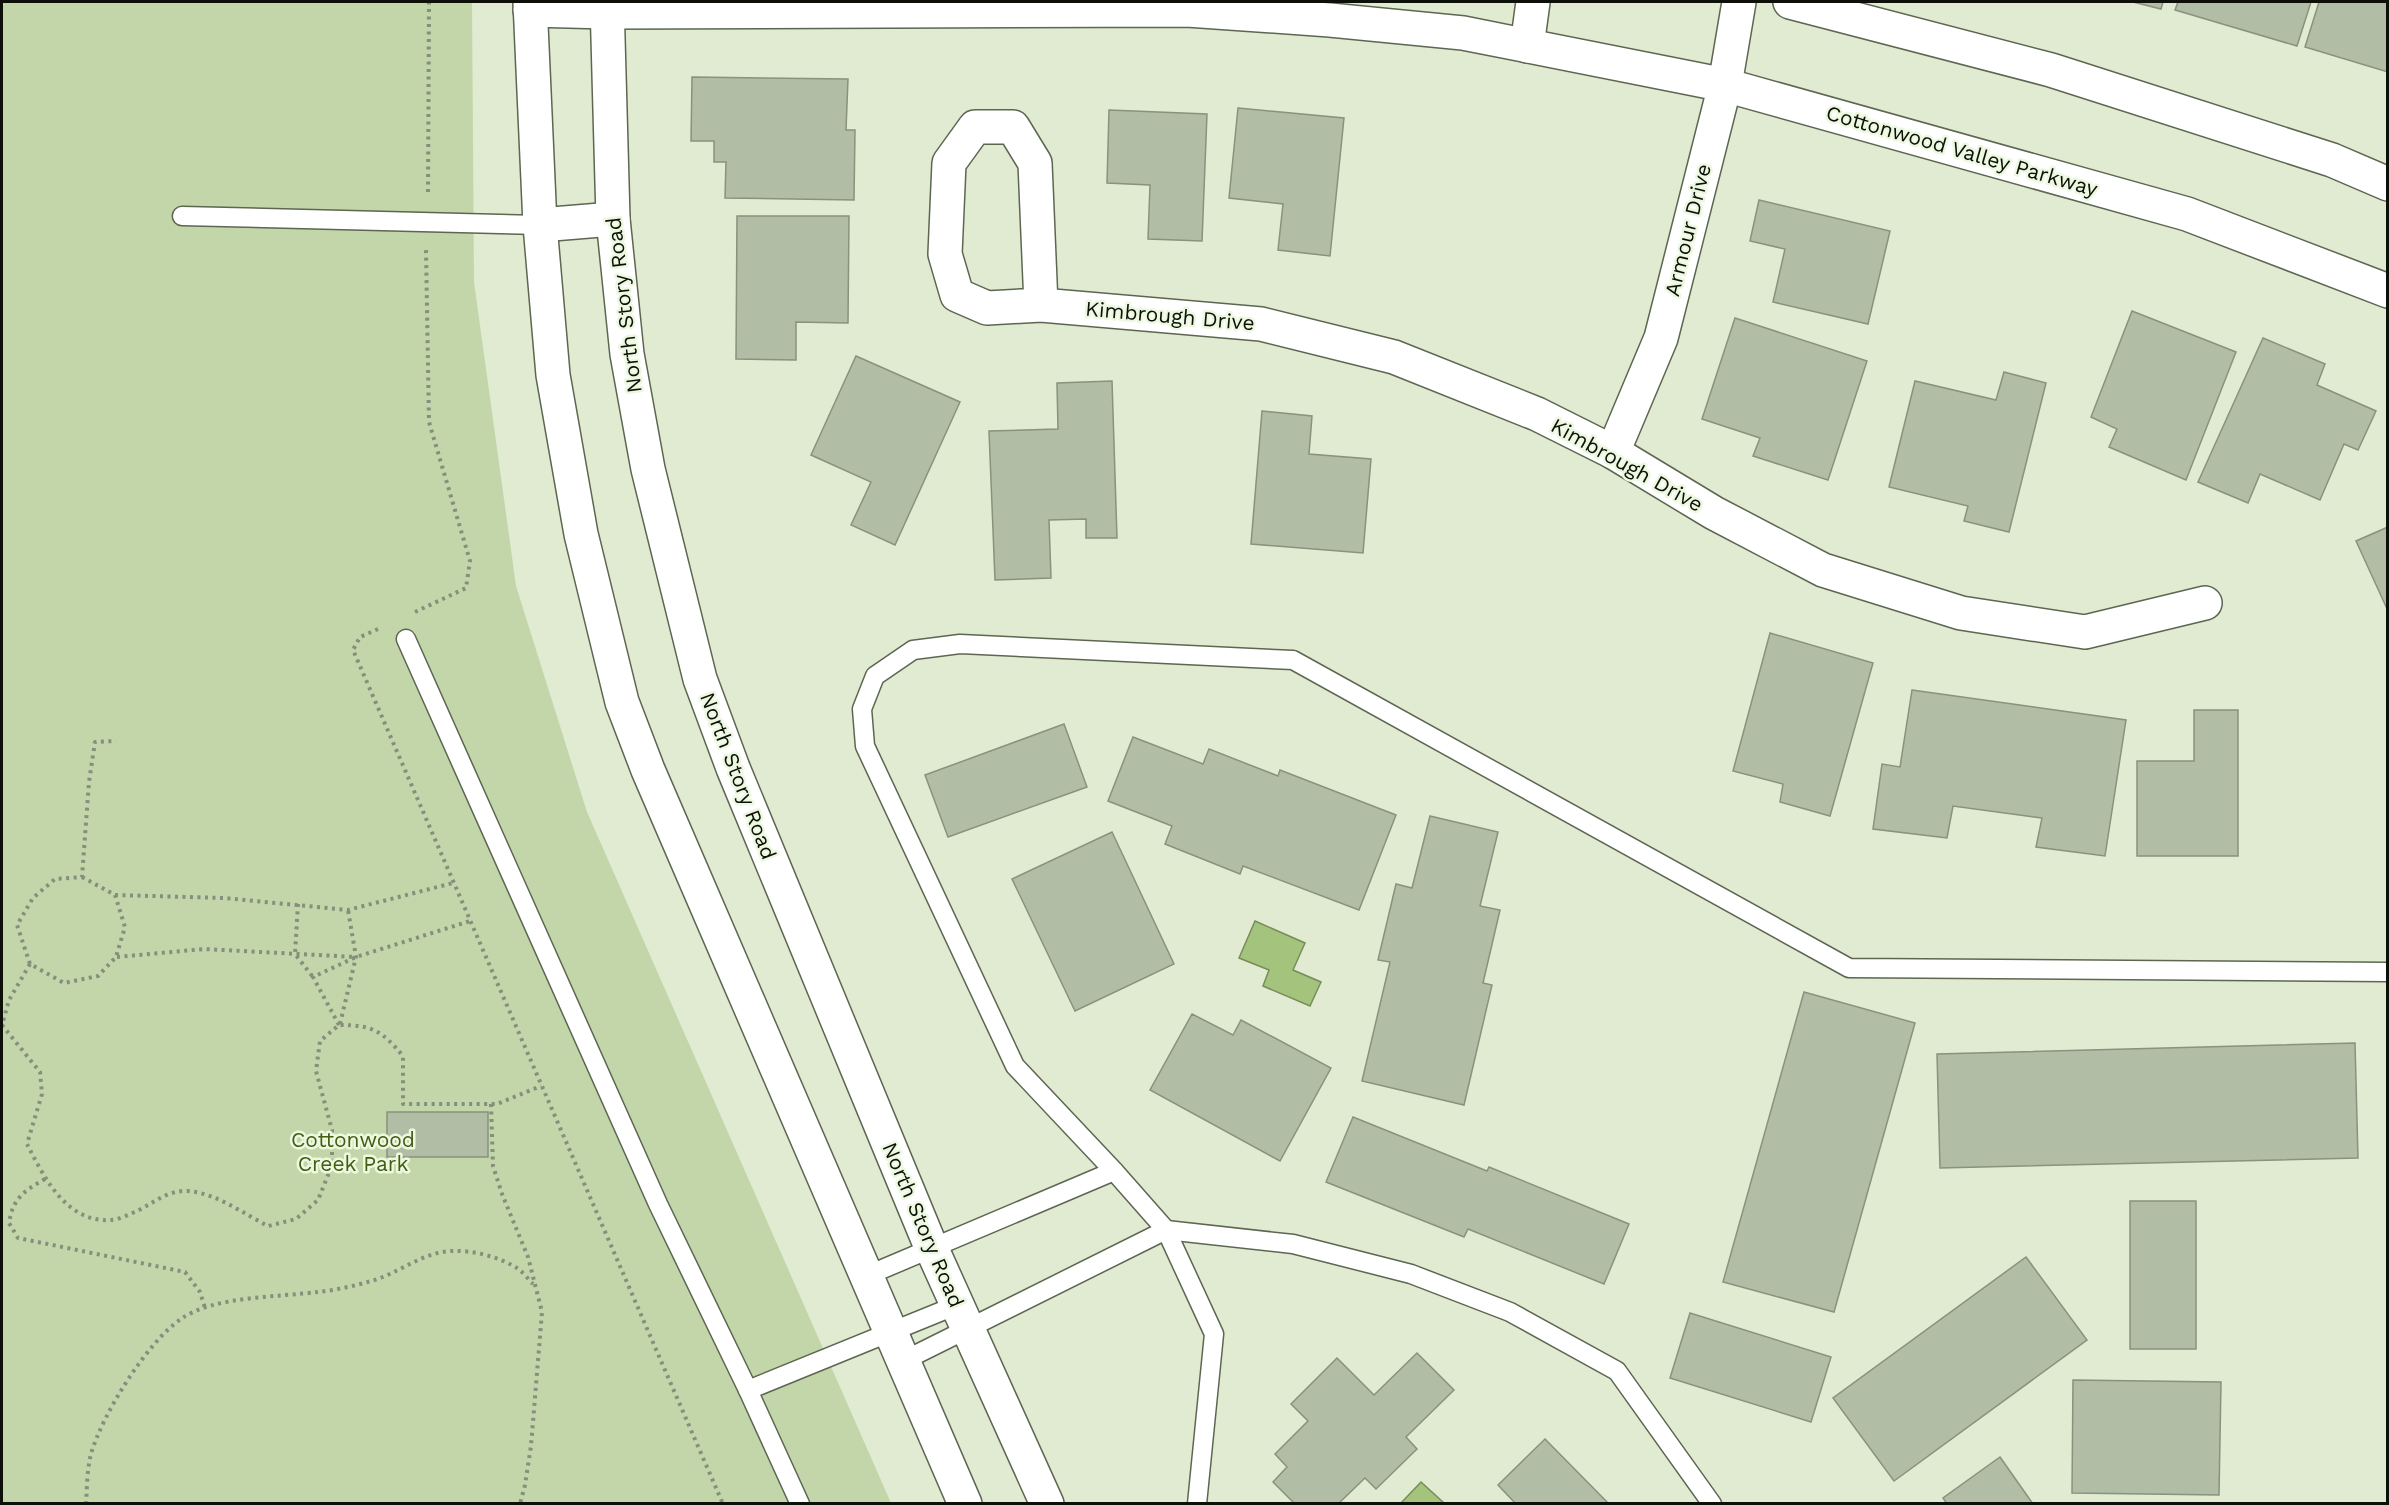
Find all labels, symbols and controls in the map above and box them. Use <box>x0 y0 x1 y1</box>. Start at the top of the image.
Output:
street label: Cottonwood Valley Parkway <box>1823 100 2101 201</box>
street label: Armour Drive <box>1659 161 1716 299</box>
street label: North Story Road <box>600 216 647 394</box>
street label: Kimbrough Drive <box>1084 296 1256 335</box>
street label: Kimbrough Drive <box>1547 412 1708 517</box>
street label: North Story Road <box>695 689 782 863</box>
park label: Cottonwood Creek Park <box>291 1127 415 1176</box>
street label: North Story Road <box>877 1138 970 1311</box>

